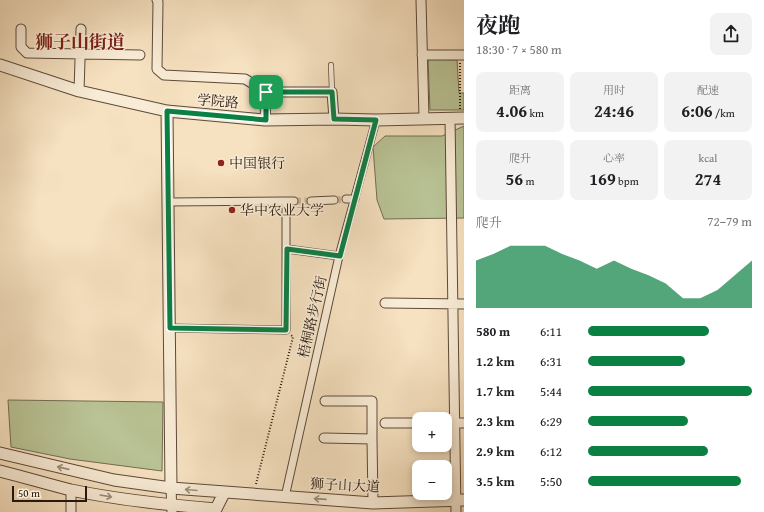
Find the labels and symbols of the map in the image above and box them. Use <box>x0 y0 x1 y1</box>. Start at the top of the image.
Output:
district label: 狮子山街道 <box>35 28 125 55</box>
pin <box>249 75 283 109</box>
street label: 学院路 <box>196 89 240 113</box>
place label: 中国银行 <box>229 153 285 173</box>
marker: 中国银行 <box>216 158 226 168</box>
place label: 华中农业大学 <box>240 200 324 220</box>
marker: 华中农业大学 <box>227 205 237 215</box>
street label: 梧桐路步行街 <box>293 274 331 360</box>
one-way arrow <box>57 464 70 472</box>
street label: 狮子山大道 <box>310 473 380 497</box>
scale bar <box>12 484 87 503</box>
one-way arrow <box>185 486 198 493</box>
one-way arrow <box>99 492 112 500</box>
one-way arrow <box>314 496 327 503</box>

